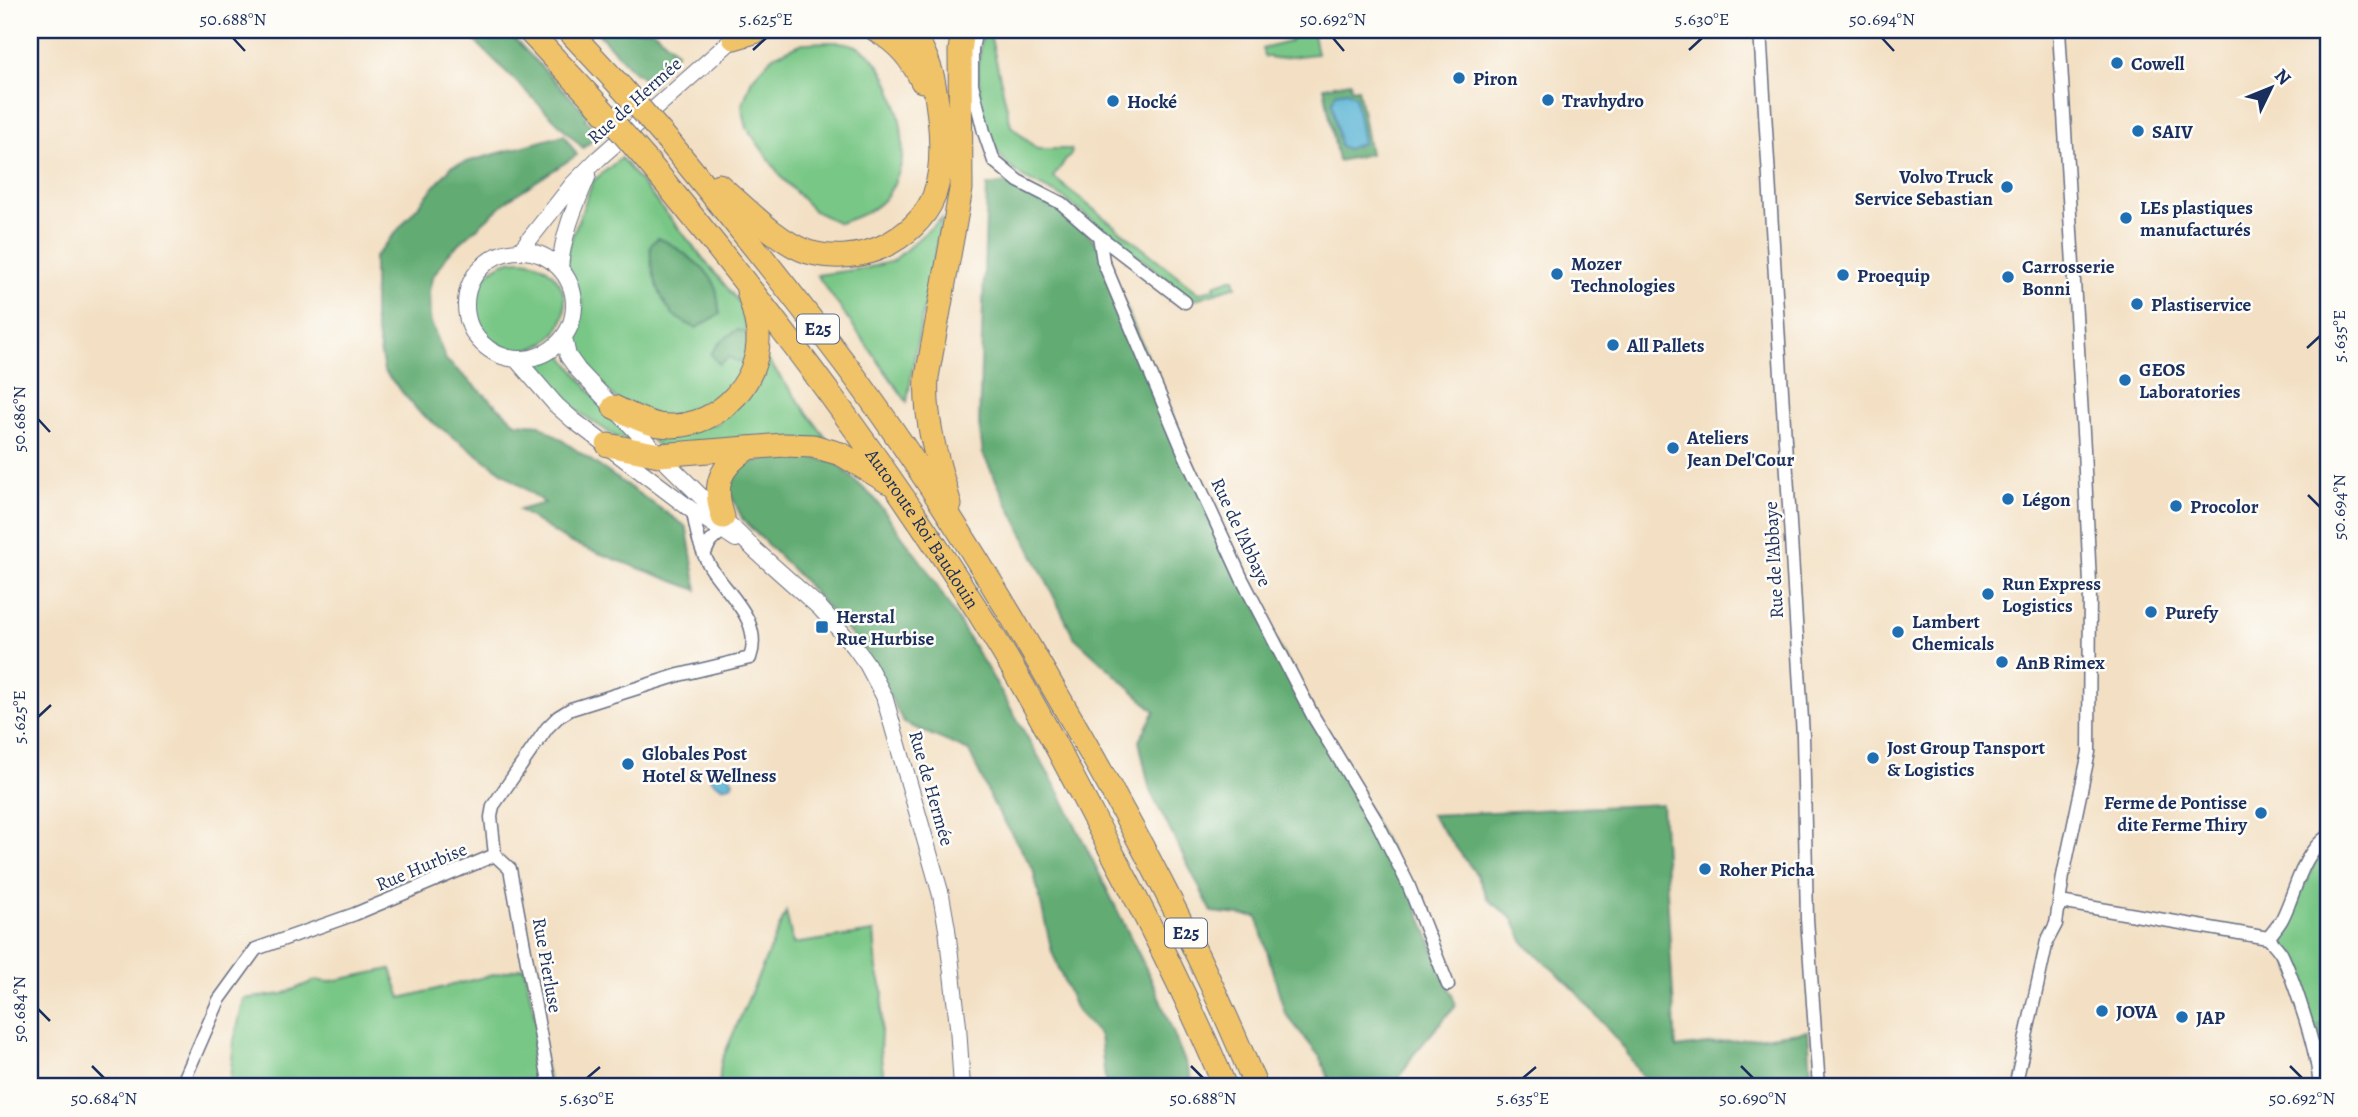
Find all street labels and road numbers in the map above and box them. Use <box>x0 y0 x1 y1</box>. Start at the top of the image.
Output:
street label: Rue de Hermée <box>582 51 687 150</box>
road number: E25 <box>797 314 839 344</box>
street label: Autoroute Roi Baudouin <box>858 443 985 614</box>
street label: Rue de l'Abbaye <box>1205 474 1278 591</box>
street label: Rue de l'Abbaye <box>1758 501 1790 619</box>
street label: Rue de Hermée <box>902 728 960 849</box>
street label: Rue Hurbise <box>372 836 471 898</box>
street label: Rue Pierluse <box>526 916 568 1015</box>
road number: E25 <box>1165 918 1207 948</box>

